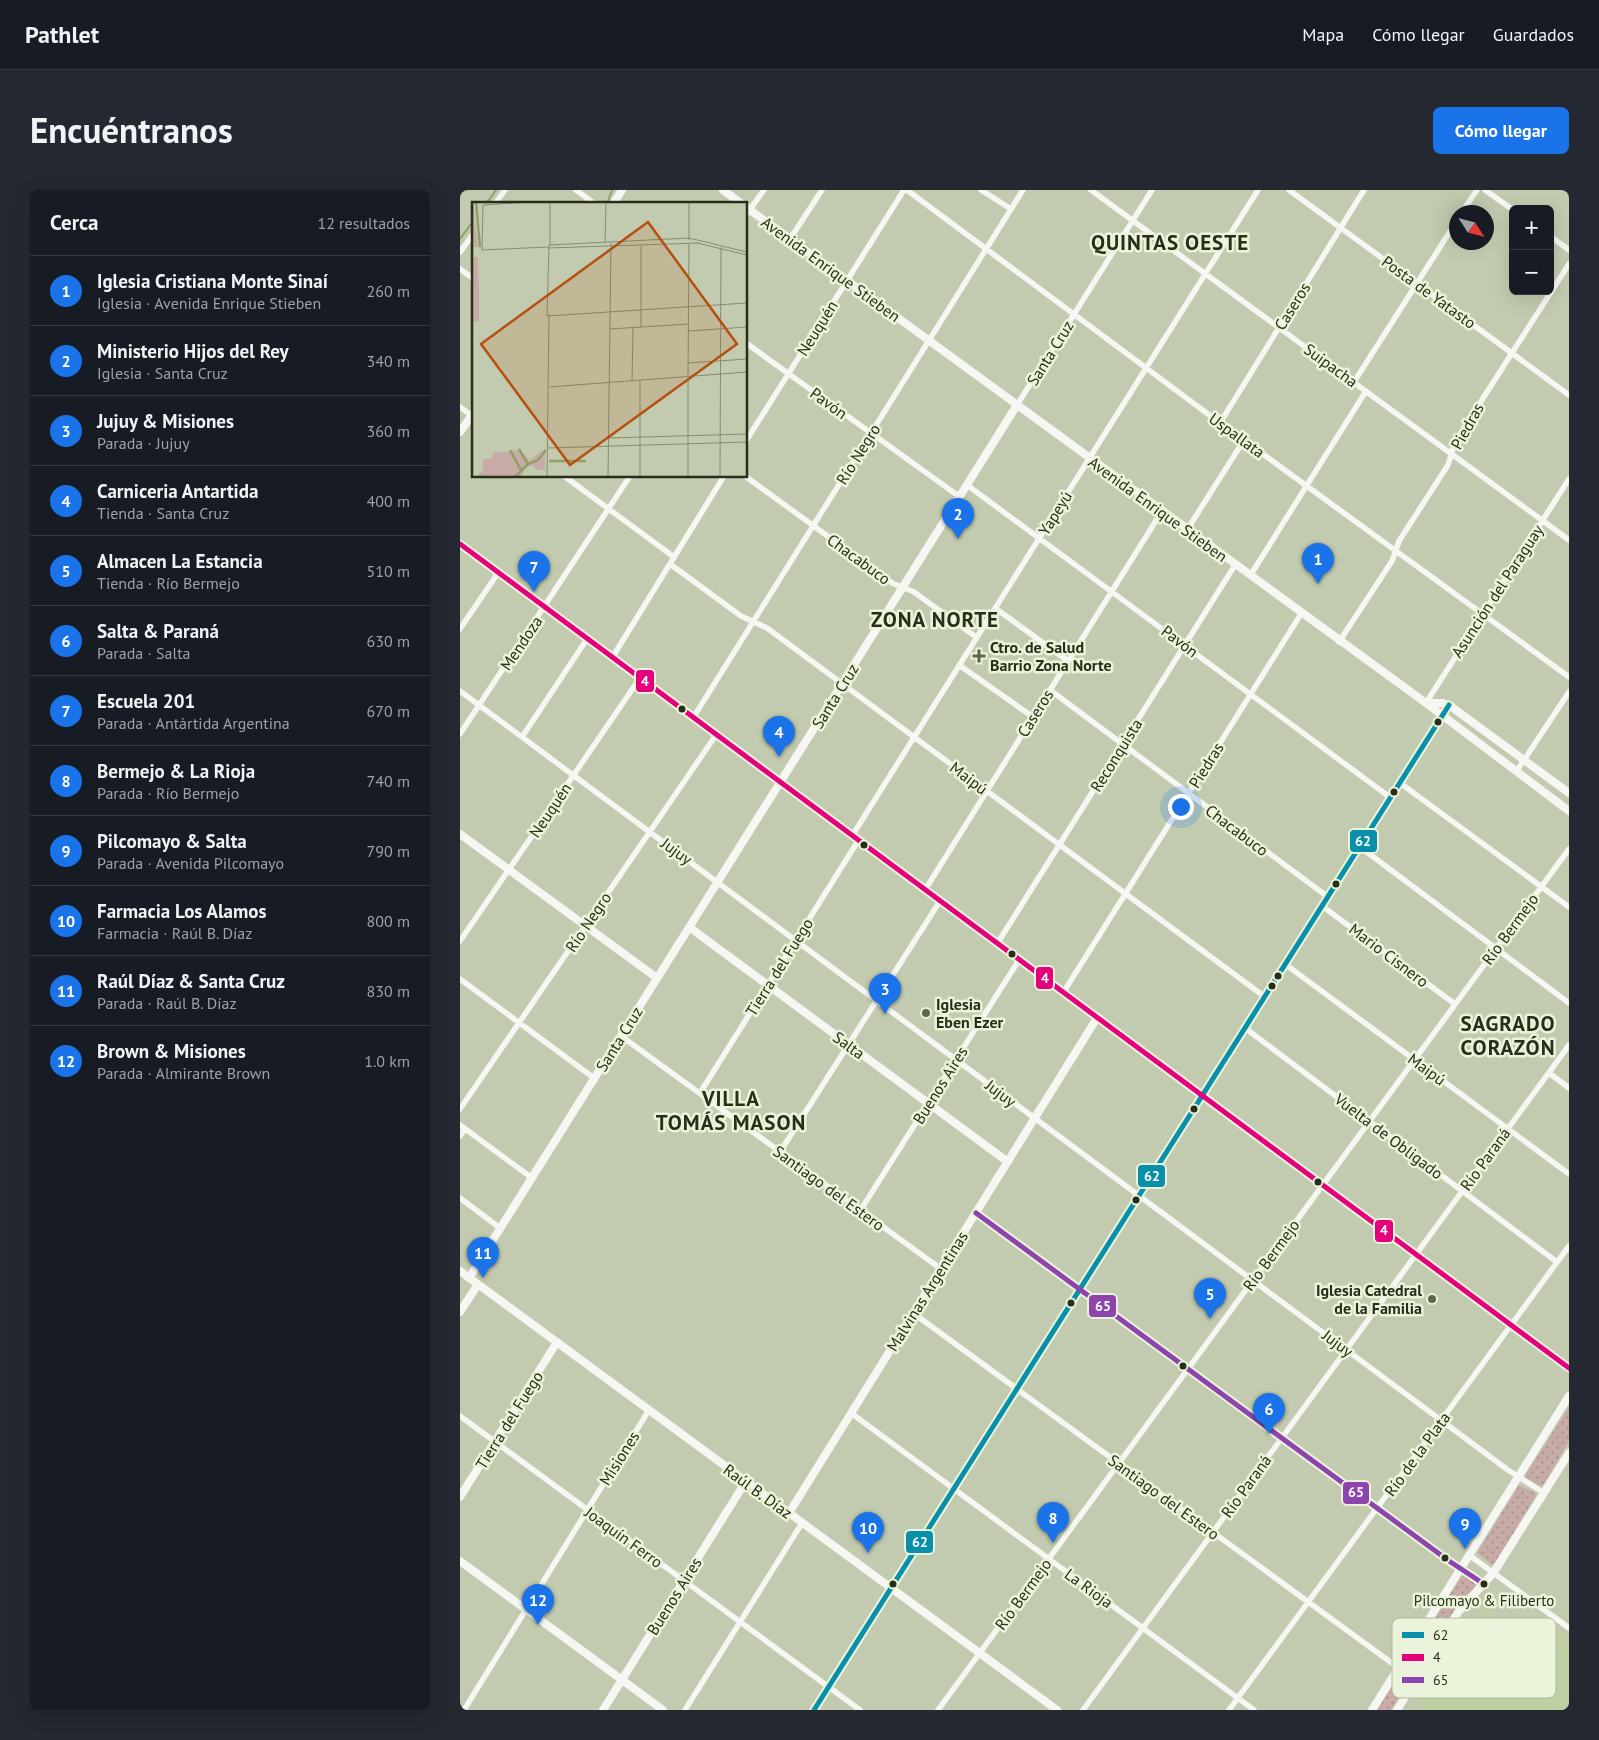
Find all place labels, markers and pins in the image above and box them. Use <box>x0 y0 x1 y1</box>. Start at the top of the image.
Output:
pin: 2 <box>942 498 974 539</box>
pin: 1 <box>1302 543 1334 584</box>
pin: 7 <box>518 551 550 592</box>
place label: Ctro. de Salud Barrio Zona Norte <box>990 637 1112 675</box>
marker: Ctro. de Salud Barrio Zona Norte <box>972 649 986 663</box>
unlabelled marker <box>677 704 687 714</box>
pin: 4 <box>763 716 795 757</box>
unlabelled marker <box>1433 717 1443 727</box>
unlabelled marker <box>1389 787 1399 797</box>
unlabelled marker <box>859 840 869 850</box>
unlabelled marker <box>1331 879 1341 889</box>
unlabelled marker <box>1007 949 1017 959</box>
unlabelled marker <box>1273 971 1283 981</box>
pin: 3 <box>869 973 901 1014</box>
unlabelled marker <box>1267 981 1277 991</box>
place label: Iglesia Eben Ezer <box>936 994 1004 1032</box>
marker: Iglesia Eben Ezer <box>920 1007 932 1019</box>
unlabelled marker <box>1189 1104 1199 1114</box>
unlabelled marker <box>1313 1177 1323 1187</box>
unlabelled marker <box>1131 1195 1141 1205</box>
pin: 11 <box>467 1237 499 1278</box>
pin: 5 <box>1194 1278 1226 1319</box>
place label: Iglesia Catedral de la Familia <box>1316 1280 1422 1318</box>
marker: Iglesia Catedral de la Familia <box>1426 1293 1438 1305</box>
unlabelled marker <box>1066 1298 1076 1308</box>
unlabelled marker <box>1178 1361 1188 1371</box>
pin: 6 <box>1253 1393 1285 1434</box>
pin: 8 <box>1037 1502 1069 1543</box>
pin: 9 <box>1449 1508 1481 1549</box>
pin: 10 <box>852 1512 884 1553</box>
unlabelled marker <box>1440 1553 1450 1563</box>
unlabelled marker <box>888 1579 898 1589</box>
marker: Pilcomayo & Filiberto <box>1479 1579 1489 1589</box>
pin: 12 <box>522 1584 554 1625</box>
place label: Pilcomayo & Filiberto <box>1414 1591 1554 1610</box>

